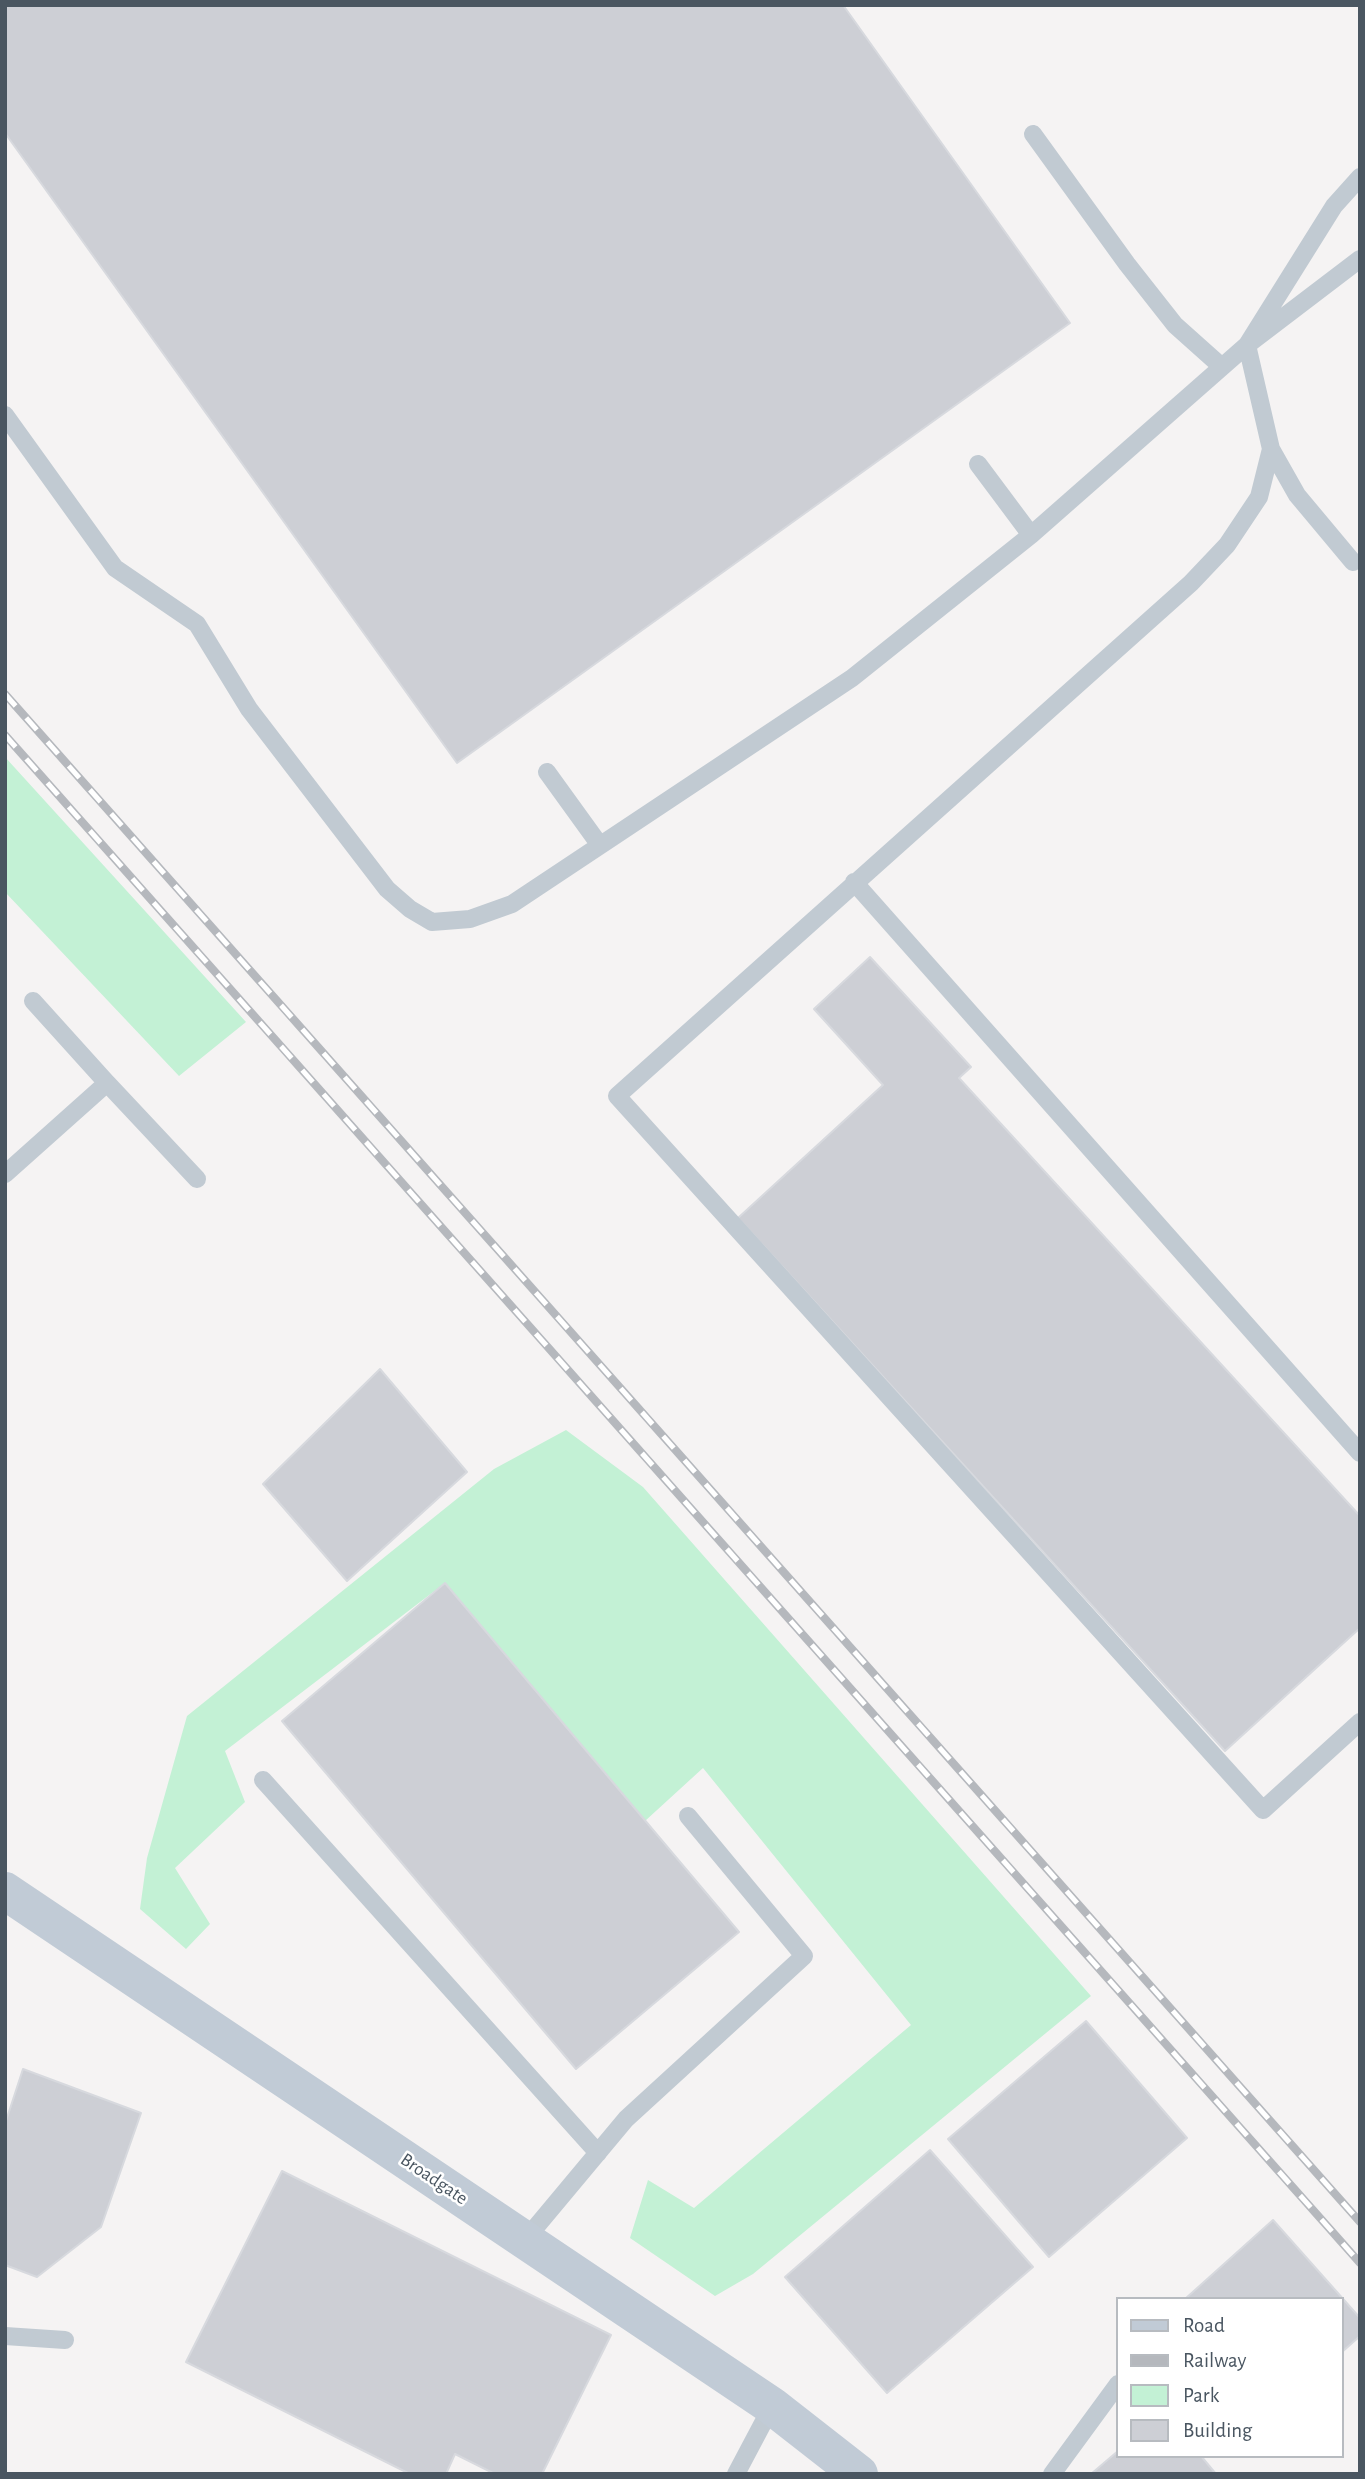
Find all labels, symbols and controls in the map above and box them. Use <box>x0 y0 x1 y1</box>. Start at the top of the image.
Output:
street label: Broadgate <box>396 2148 472 2210</box>
legend <box>1116 2297 1344 2458</box>
text: Road <box>1183 2315 1225 2336</box>
text: Railway <box>1183 2350 1246 2371</box>
text: Park <box>1183 2385 1219 2406</box>
text: Building <box>1183 2420 1252 2441</box>

